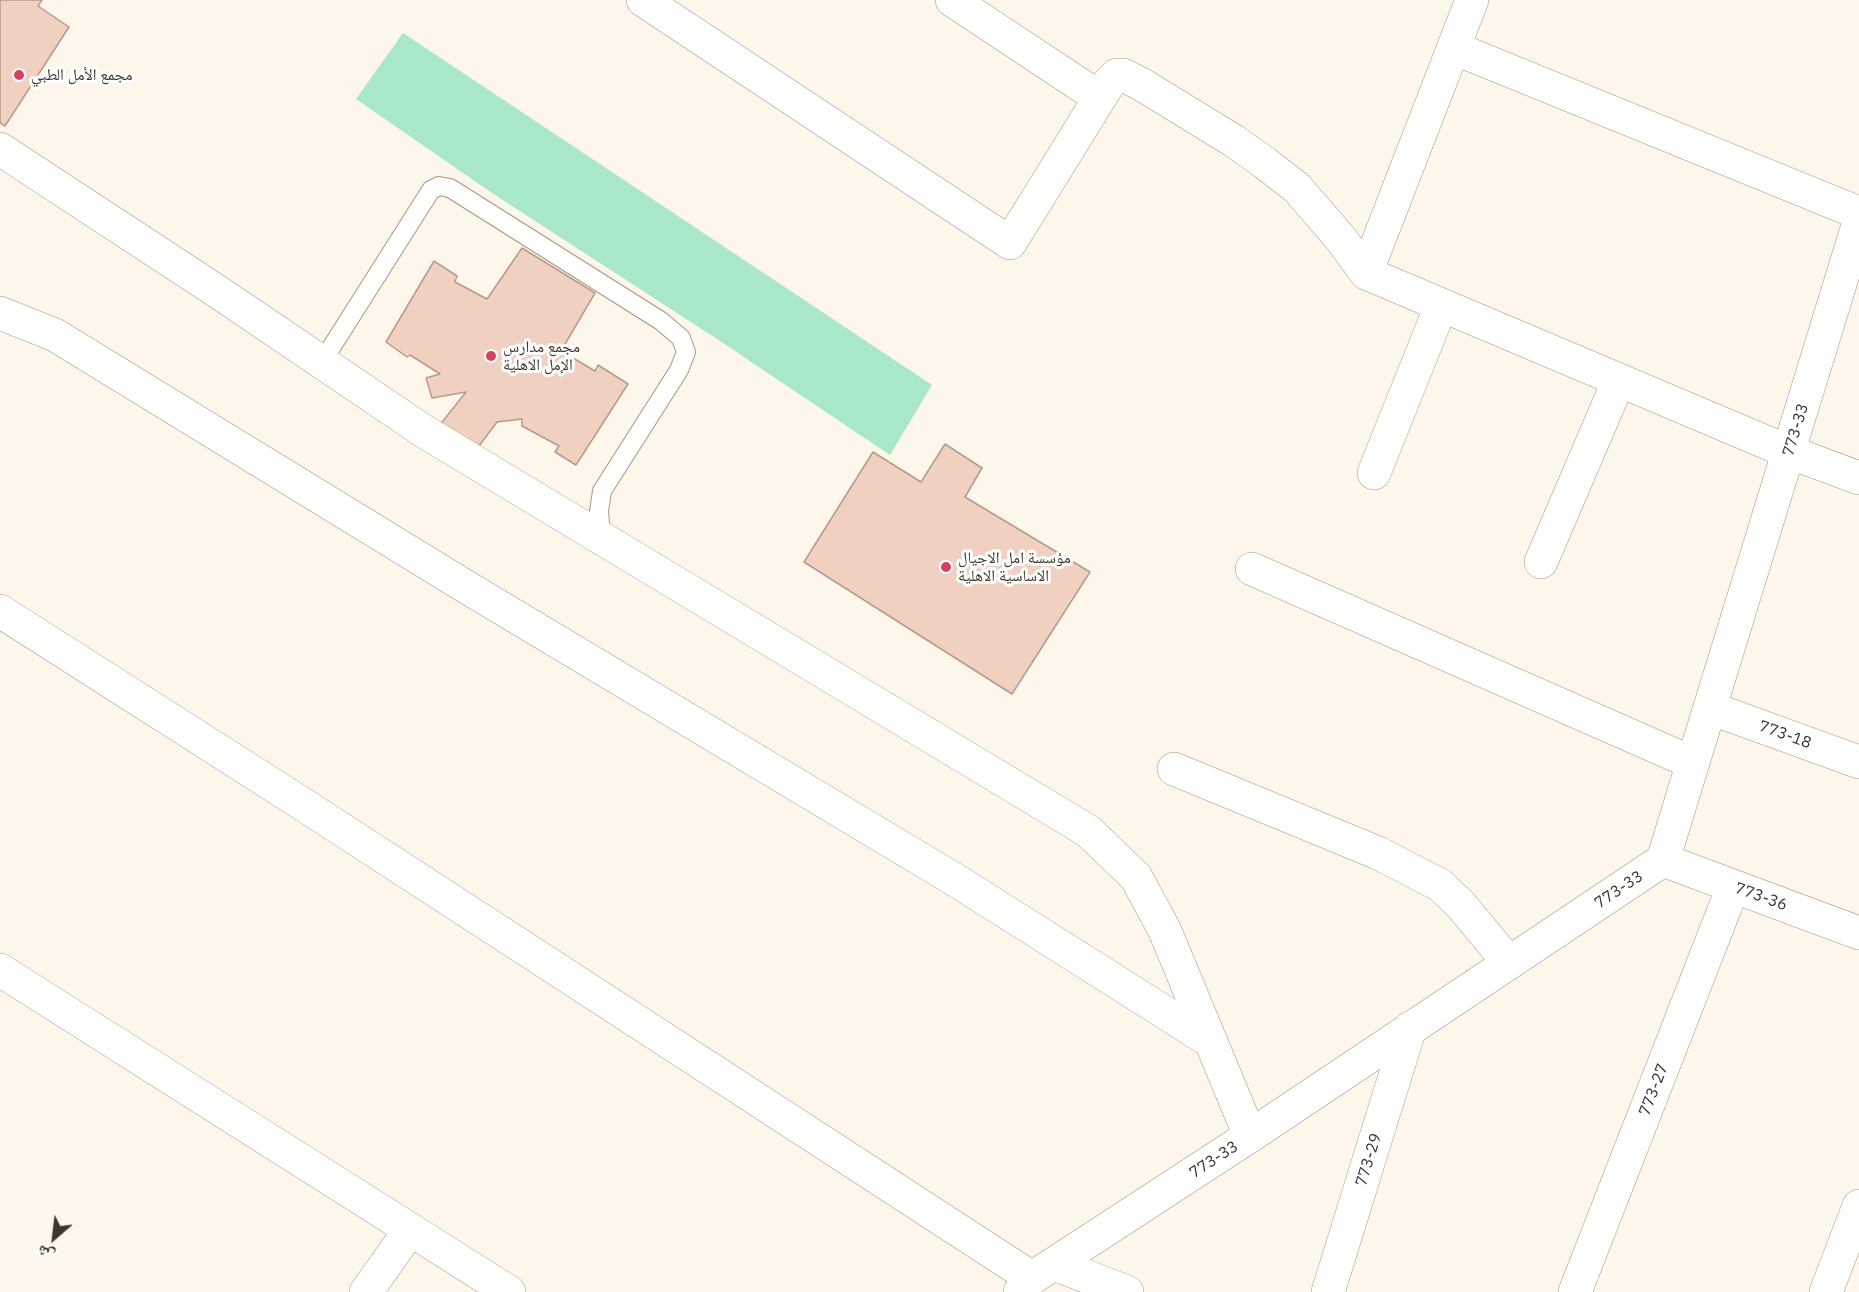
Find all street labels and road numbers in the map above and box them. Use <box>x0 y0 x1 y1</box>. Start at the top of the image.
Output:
street label: 773-33 <box>1779 401 1813 459</box>
street label: 773-18 <box>1756 717 1814 753</box>
street label: 773-33 <box>1591 867 1647 913</box>
street label: 773-36 <box>1732 879 1790 915</box>
street label: 773-27 <box>1635 1061 1673 1119</box>
street label: 773-29 <box>1352 1131 1386 1189</box>
street label: 773-33 <box>1186 1137 1242 1183</box>

